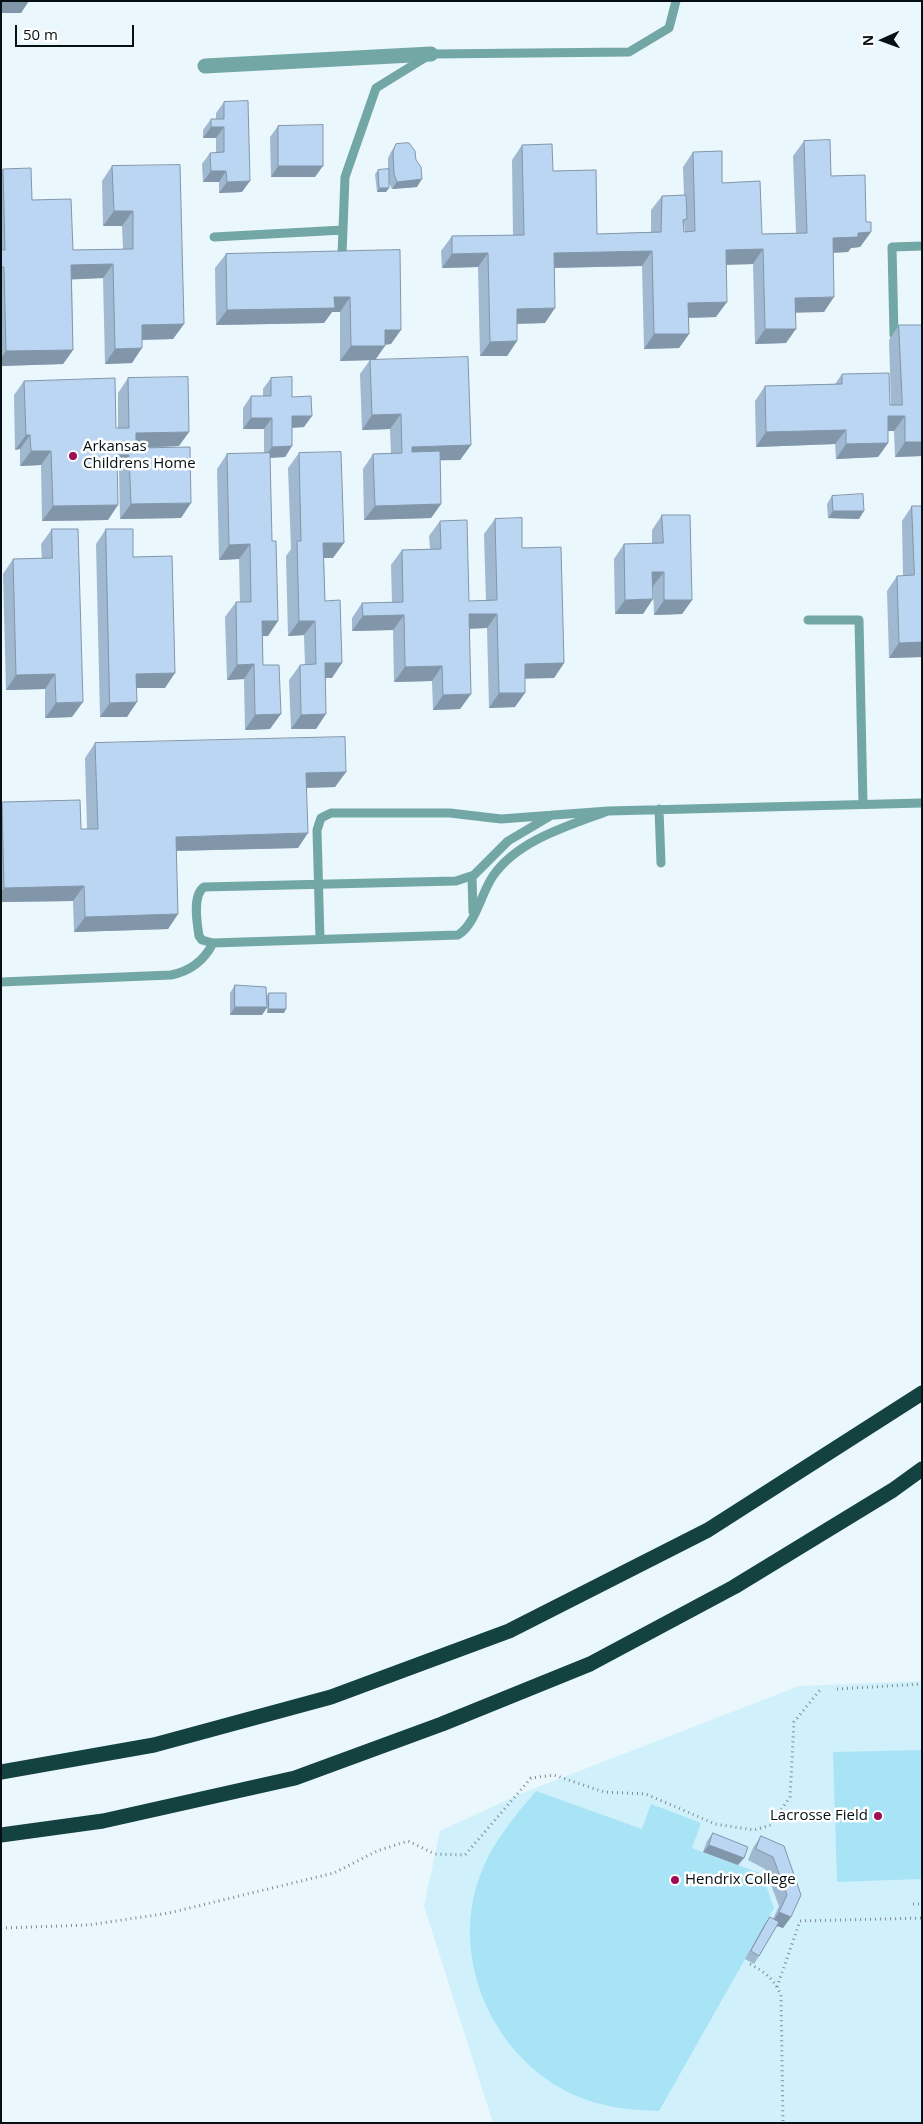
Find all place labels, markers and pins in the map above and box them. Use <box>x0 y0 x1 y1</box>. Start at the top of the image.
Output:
place label: Arkansas Childrens Home <box>83 438 196 473</box>
marker: Arkansas Childrens Home <box>67 450 79 462</box>
place label: Lacrosse Field <box>770 1807 868 1825</box>
marker: Lacrosse Field <box>872 1810 884 1822</box>
place label: Hendrix College <box>685 1871 796 1889</box>
marker: Hendrix College <box>669 1874 681 1886</box>

